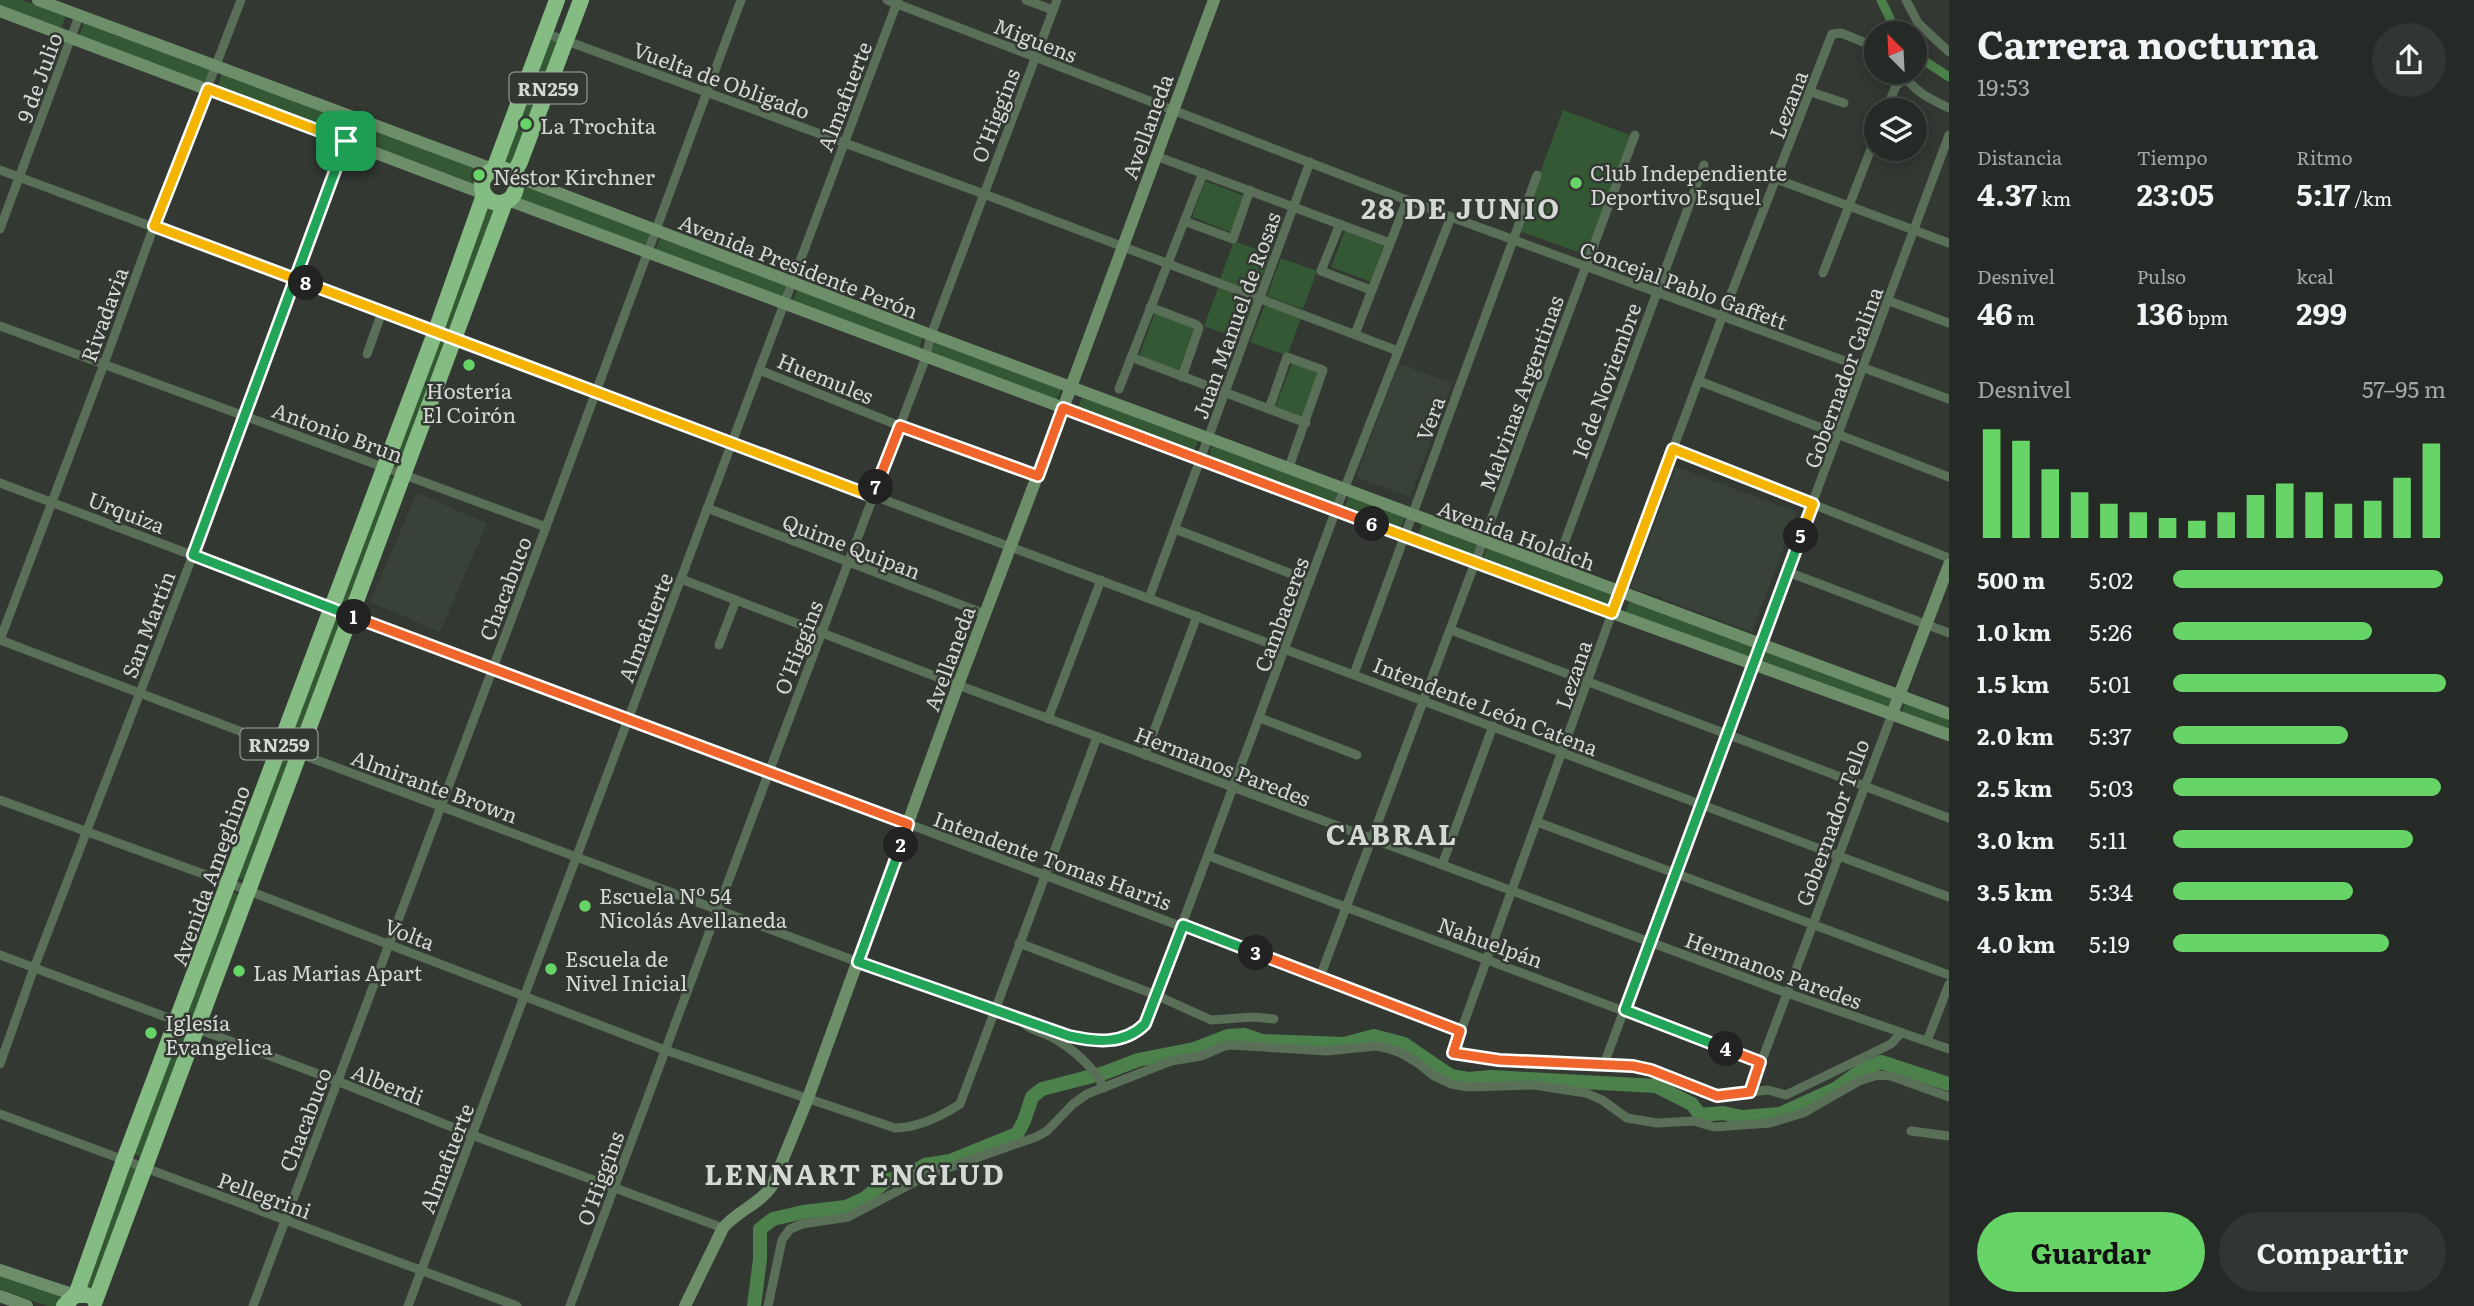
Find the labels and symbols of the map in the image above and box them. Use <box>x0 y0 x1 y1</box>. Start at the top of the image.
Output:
street label: Miguens <box>990 9 1082 69</box>
north arrow <box>1864 21 1927 84</box>
street label: 9 de Julio <box>7 28 69 126</box>
street label: Vuelta de Obligado <box>629 33 815 125</box>
street label: Almafuerte <box>808 36 878 155</box>
street label: O'Higgins <box>962 63 1026 167</box>
street label: Lezana <box>1760 65 1814 143</box>
street label: Avellaneda <box>1113 68 1180 183</box>
road number: RN259 <box>510 72 586 104</box>
place label: La Trochita <box>540 109 657 140</box>
pin <box>316 111 376 171</box>
marker: La Trochita <box>518 116 534 132</box>
place label: Club Independiente Deportivo Esquel <box>1590 156 1787 211</box>
place label: Néstor Kirchner <box>493 160 655 191</box>
marker: Néstor Kirchner <box>471 167 487 183</box>
marker: Club Independiente Deportivo Esquel <box>1568 175 1584 191</box>
district label: 28 DE JUNIO <box>1361 186 1561 228</box>
street label: Avenida Presidente Perón <box>675 205 923 325</box>
street label: Juan Manuel de Rosas <box>1183 207 1287 423</box>
street label: Concejal Pablo Gaffett <box>1576 232 1793 336</box>
street label: Rivadavia <box>72 262 135 366</box>
pin: 8 <box>288 266 324 300</box>
street label: Gobernador Galina <box>1795 281 1889 472</box>
street label: Malvinas Argentinas <box>1470 291 1570 495</box>
street label: 16 de Noviembre <box>1563 298 1648 462</box>
street label: Huemules <box>773 344 879 410</box>
marker: Hostería El Coirón <box>461 357 477 373</box>
place label: Hostería El Coirón <box>422 374 516 429</box>
street label: Vera <box>1407 391 1452 445</box>
street label: Antonio Brun <box>268 393 408 469</box>
pin: 7 <box>858 470 894 504</box>
street label: Urquiza <box>84 482 171 540</box>
street label: Avenida Holdich <box>1434 491 1600 577</box>
street label: Quime Quipan <box>778 504 926 586</box>
pin: 6 <box>1354 506 1390 542</box>
pin: 5 <box>1784 518 1818 554</box>
street label: Chacabuco <box>470 531 538 645</box>
street label: Cambaceres <box>1245 552 1315 676</box>
street label: San Martín <box>112 566 182 682</box>
street label: Almafuerte <box>609 567 679 686</box>
street label: O'Higgins <box>765 595 829 699</box>
pin: 1 <box>336 600 372 634</box>
street label: Avellaneda <box>915 600 982 715</box>
street label: Lezana <box>1546 635 1598 712</box>
street label: Intendente León Catena <box>1369 648 1604 762</box>
street label: Hermanos Paredes <box>1131 717 1315 813</box>
road number: RN259 <box>240 729 318 760</box>
street label: Gobernador Tello <box>1786 734 1876 910</box>
street label: Almirante Brown <box>347 740 523 830</box>
street label: Avenida Ameghino <box>162 780 256 970</box>
street label: Intendente Tomas Harris <box>930 801 1176 917</box>
district label: CABRAL <box>1326 812 1458 854</box>
pin: 2 <box>884 828 918 862</box>
place label: Escuela Nº 54 Nicolás Avellaneda <box>599 879 788 934</box>
marker: Escuela Nº 54 Nicolás Avellaneda <box>577 898 593 914</box>
street label: Nahuelpán <box>1434 908 1548 974</box>
street label: Volta <box>380 909 440 957</box>
street label: Hermanos Paredes <box>1681 923 1867 1015</box>
pin: 3 <box>1238 936 1274 970</box>
place label: Escuela de Nivel Inicial <box>565 942 687 997</box>
place label: Las Marias Apart <box>253 956 423 987</box>
marker: Escuela de Nivel Inicial <box>543 961 559 977</box>
marker: Las Marias Apart <box>231 963 247 979</box>
place label: Iglesía Evangelica <box>165 1006 273 1061</box>
marker: Iglesía Evangelica <box>143 1025 159 1041</box>
pin: 4 <box>1708 1032 1744 1066</box>
street label: Alberdi <box>347 1054 429 1112</box>
street label: Chacabuco <box>270 1062 338 1176</box>
street label: Almafuerte <box>410 1098 480 1217</box>
street label: O'Higgins <box>568 1126 630 1230</box>
district label: LENNART ENGLUD <box>704 1152 1006 1194</box>
street label: Pellegrini <box>214 1163 316 1225</box>

